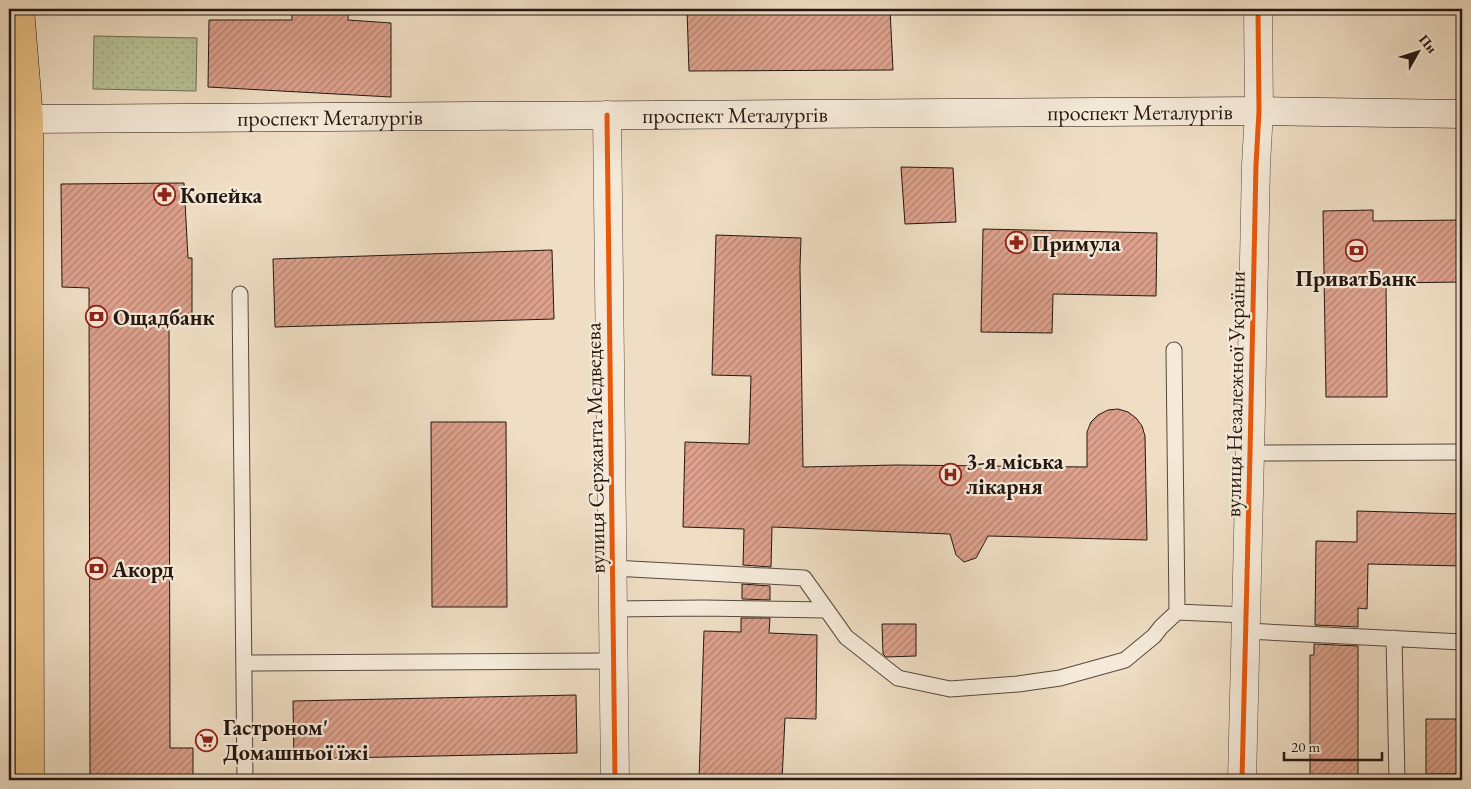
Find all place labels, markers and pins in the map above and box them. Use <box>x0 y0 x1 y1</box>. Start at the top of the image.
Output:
place label: Копейка <box>180 181 262 210</box>
pharmacy icon: Копейка <box>152 183 176 207</box>
place label: Примула <box>1032 229 1121 258</box>
pharmacy icon: Примула <box>1004 231 1028 255</box>
bank icon: ПриватБанк <box>1344 239 1368 263</box>
place label: ПриватБанк <box>1296 264 1417 293</box>
place label: Ощадбанк <box>113 303 215 332</box>
bank icon: Ощадбанк <box>85 305 109 329</box>
place label: 3-я міська лікарня <box>966 447 1064 501</box>
hospital icon: 3-я міська лікарня <box>938 462 962 486</box>
place label: Акорд <box>111 555 174 584</box>
bank icon: Акорд <box>84 557 108 581</box>
place label: Гастроном' Домашньої їжі <box>223 713 369 767</box>
supermarket icon: Гастроном' Домашньої їжі <box>195 728 219 752</box>

